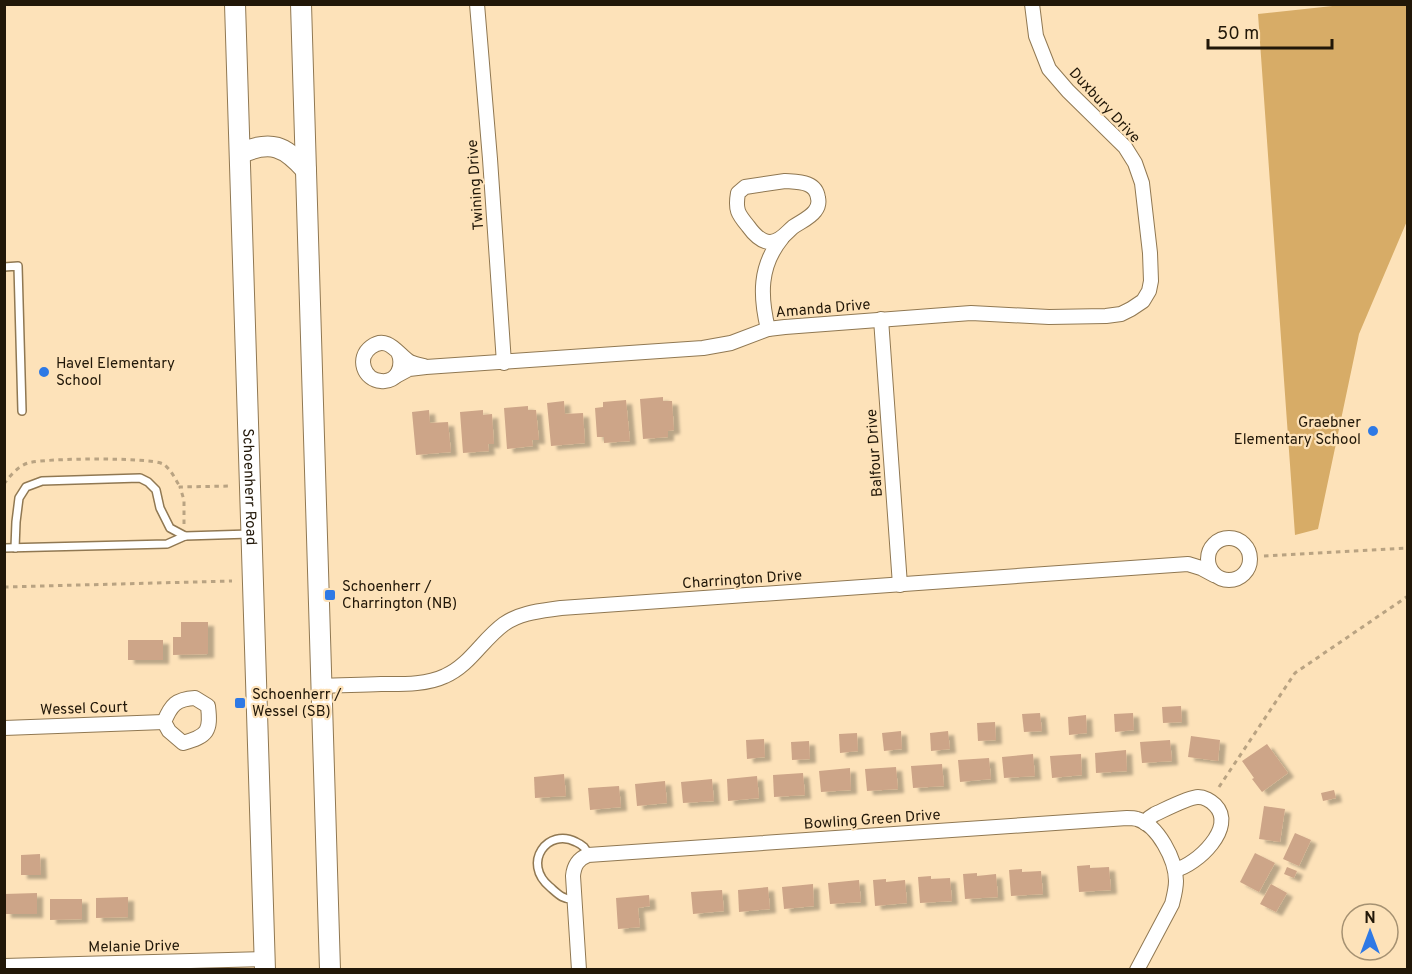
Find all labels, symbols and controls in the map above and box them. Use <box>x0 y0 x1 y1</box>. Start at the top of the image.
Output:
scale bar <box>1208 12 1332 50</box>
text: 50 m <box>1217 23 1259 46</box>
street label: Duxbury Drive <box>1064 64 1144 148</box>
street label: Twining Drive <box>464 139 489 231</box>
street label: Amanda Drive <box>775 296 871 323</box>
place label: Havel Elementary School <box>56 355 175 391</box>
marker: Havel Elementary School <box>37 365 51 379</box>
street label: Balfour Drive <box>863 408 888 498</box>
place label: Graebner Elementary School <box>1234 414 1361 450</box>
marker: Graebner Elementary School <box>1366 424 1380 438</box>
street label: Schoenherr Road <box>237 428 260 546</box>
street label: Charrington Drive <box>682 567 803 594</box>
place label: Schoenherr / Charrington (NB) <box>342 578 457 614</box>
marker: Schoenherr / Charrington (NB) <box>323 588 337 602</box>
place label: Schoenherr / Wessel (SB) <box>252 686 342 722</box>
marker: Schoenherr / Wessel (SB) <box>233 696 247 710</box>
street label: Wessel Court <box>40 698 128 721</box>
street label: Bowling Green Drive <box>803 806 941 835</box>
north arrow <box>1340 902 1400 962</box>
text: N <box>1364 909 1376 929</box>
street label: Melanie Drive <box>88 937 180 958</box>

